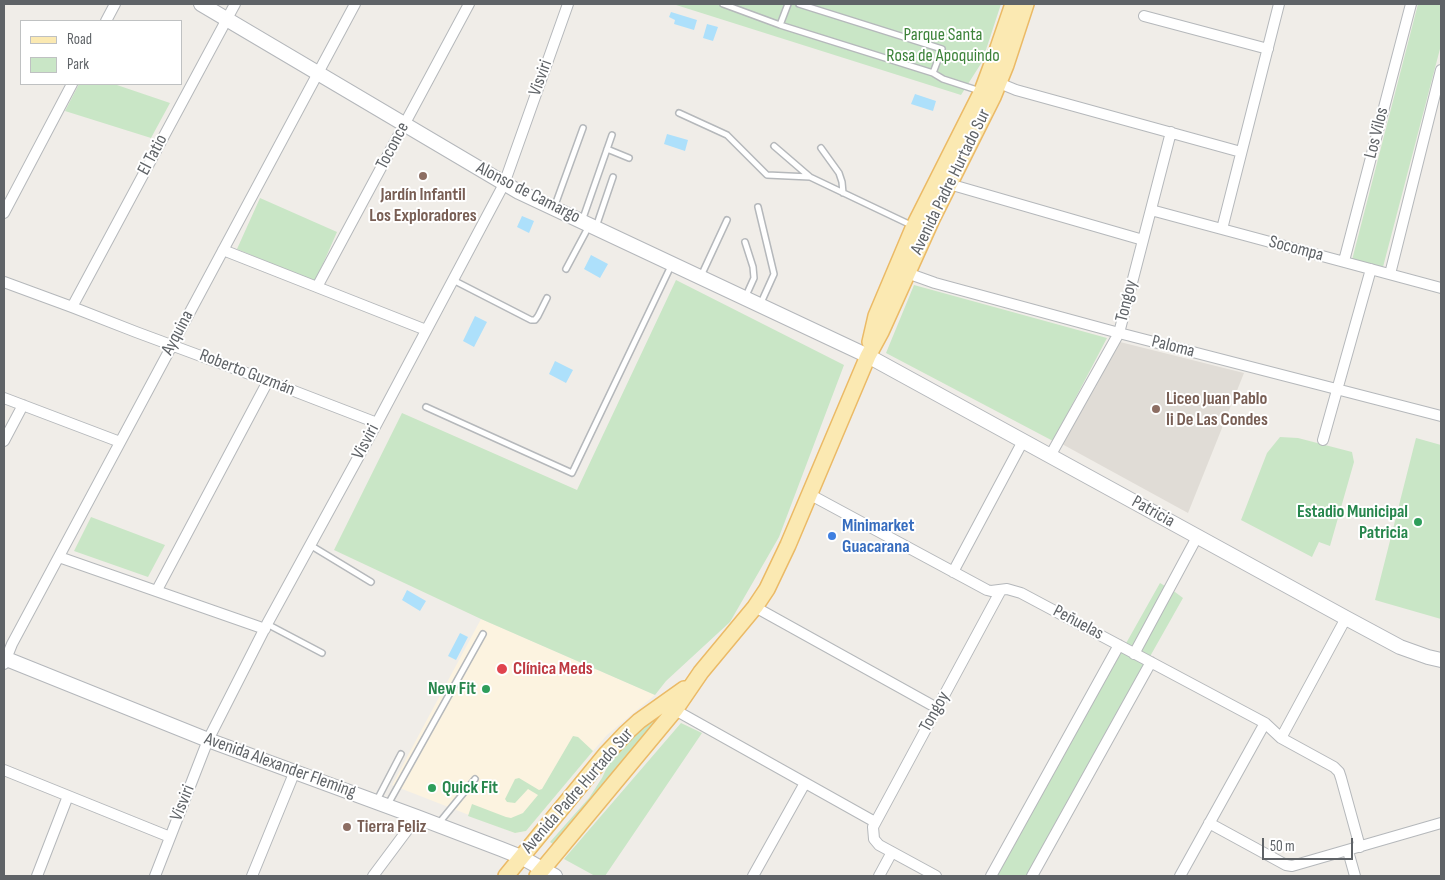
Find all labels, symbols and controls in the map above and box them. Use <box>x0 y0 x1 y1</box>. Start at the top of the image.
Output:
legend <box>20 20 182 85</box>
park label: Parque Santa Rosa de Apoquindo <box>886 24 1000 66</box>
text: Road <box>67 30 92 49</box>
text: Park <box>67 55 89 74</box>
street label: Visviri <box>525 57 557 99</box>
street label: Los Vilos <box>1360 105 1394 161</box>
street label: Avenida Padre Hurtado Sur <box>906 106 996 258</box>
street label: Toconce <box>372 119 414 173</box>
street label: El Tatio <box>133 131 173 179</box>
street label: Alonso de Camargo <box>472 158 584 228</box>
marker: Jardín Infantil Los Exploradores <box>417 170 429 182</box>
place label: Jardín Infantil Los Exploradores <box>369 184 477 226</box>
street label: Socompa <box>1266 231 1326 267</box>
street label: Tongoy <box>1111 278 1143 324</box>
street label: Ayquina <box>157 307 199 359</box>
street label: Paloma <box>1149 331 1197 363</box>
street label: Roberto Guzmán <box>196 345 298 401</box>
place label: Liceo Juan Pablo Ii De Las Condes <box>1166 388 1268 430</box>
marker: Liceo Juan Pablo Ii De Las Condes <box>1150 403 1162 415</box>
street label: Visviri <box>348 421 384 463</box>
street label: Patricia <box>1128 491 1178 533</box>
place label: Estadio Municipal Patricia <box>1297 501 1408 544</box>
place label: Minimarket Guacarana <box>842 515 914 558</box>
marker: Estadio Municipal Patricia <box>1412 516 1424 528</box>
marker: Minimarket Guacarana <box>826 530 838 542</box>
street label: Peñuelas <box>1049 601 1107 645</box>
place label: Clínica Meds <box>513 658 593 680</box>
marker: Clínica Meds <box>495 662 509 676</box>
place label: New Fit <box>428 678 476 700</box>
marker: New Fit <box>480 683 492 695</box>
street label: Tongoy <box>915 688 955 736</box>
street label: Avenida Padre Hurtado Sur <box>518 724 638 858</box>
street label: Avenida Alexander Fleming <box>201 729 359 803</box>
place label: Quick Fit <box>442 777 498 799</box>
street label: Visviri <box>166 782 200 824</box>
marker: Quick Fit <box>426 782 438 794</box>
place label: Tierra Feliz <box>357 816 427 838</box>
marker: Tierra Feliz <box>341 821 353 833</box>
scale bar <box>1265 828 1356 860</box>
text: 50 m <box>1270 837 1295 856</box>

